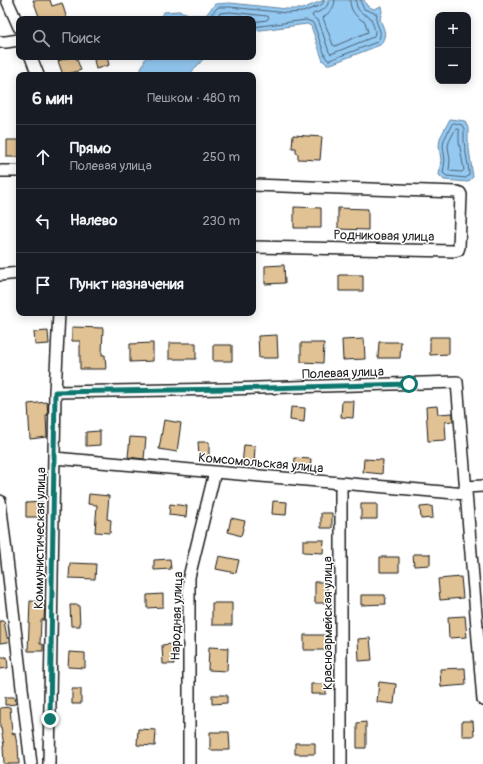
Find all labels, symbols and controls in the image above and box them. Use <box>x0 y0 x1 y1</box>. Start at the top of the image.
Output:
map controls <box>435 12 471 84</box>
button: + <box>435 12 471 48</box>
search box <box>16 16 256 60</box>
icon: search <box>30 27 52 49</box>
text: Поиск <box>62 29 101 48</box>
button: − <box>435 48 471 84</box>
text: 6 мин <box>32 88 73 109</box>
text: Пешком · 480 m <box>147 90 240 106</box>
text: Прямо <box>70 139 111 158</box>
icon: ahead <box>32 146 54 168</box>
text: 250 m <box>202 149 240 165</box>
text: Полевая улица <box>70 158 152 174</box>
icon: left <box>32 210 54 232</box>
text: Налево <box>70 211 117 230</box>
text: 230 m <box>203 213 240 229</box>
street label: Родниковая улица <box>333 227 435 245</box>
icon: arrive <box>32 274 54 296</box>
text: Пункт назначения <box>70 275 184 294</box>
street label: Полевая улица <box>302 364 384 382</box>
route start <box>400 375 418 393</box>
street label: Комсомольская улица <box>198 450 324 476</box>
street label: Коммунистическая улица <box>31 467 49 609</box>
street label: Красноармейская улица <box>320 556 336 690</box>
street label: Народная улица <box>167 571 187 661</box>
route end <box>41 710 59 728</box>

